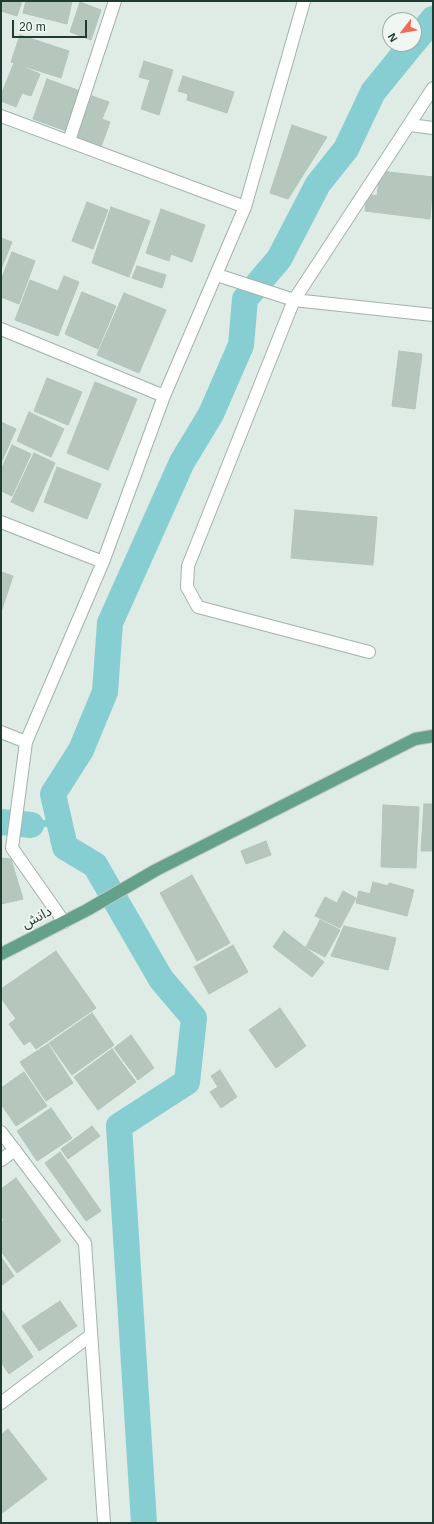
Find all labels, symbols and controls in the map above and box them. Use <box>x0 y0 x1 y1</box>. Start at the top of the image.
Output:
scale bar <box>14 12 89 38</box>
north arrow <box>382 12 422 52</box>
text: 20 m <box>19 20 46 34</box>
text: N <box>385 31 400 44</box>
street label: دانش <box>19 903 55 933</box>

